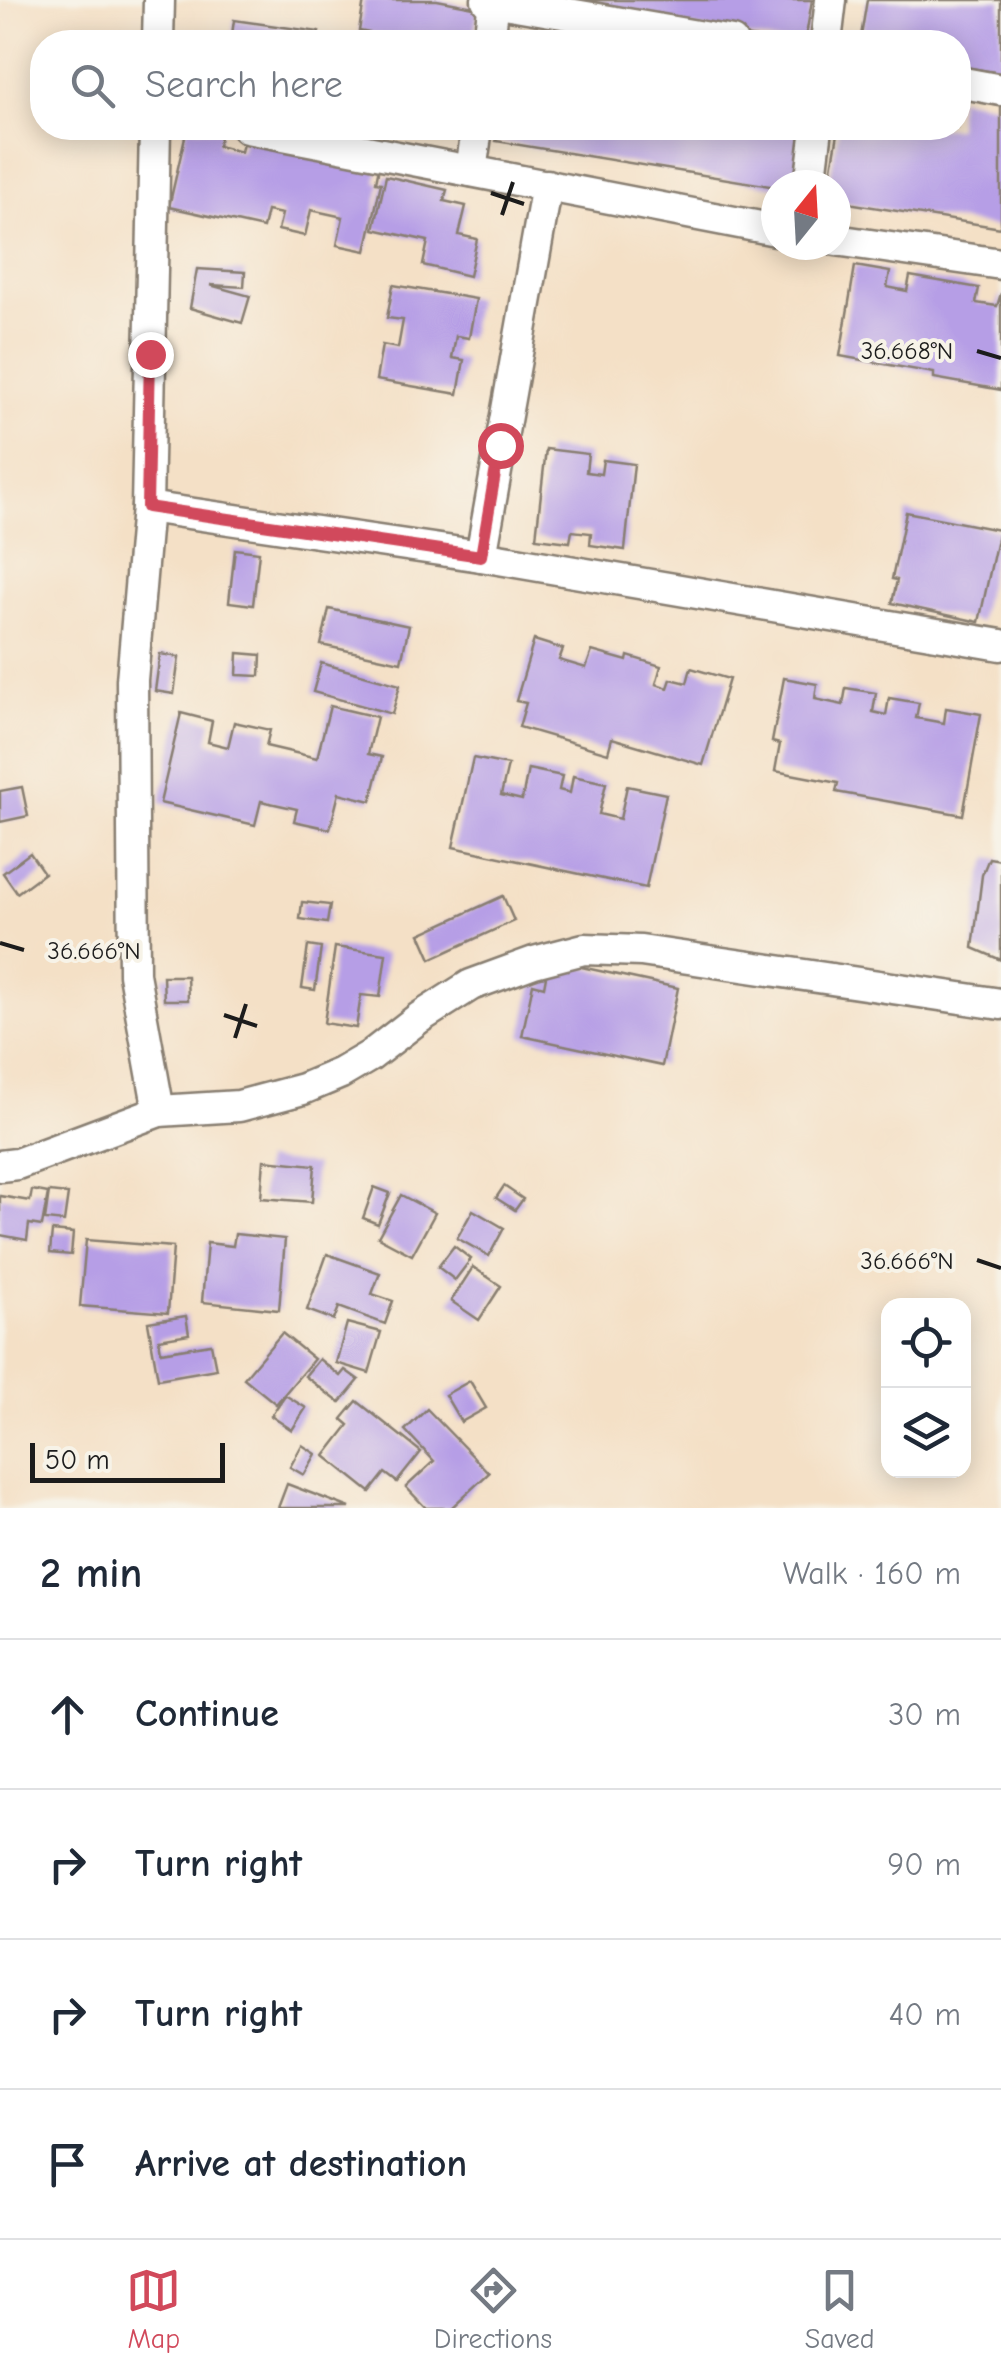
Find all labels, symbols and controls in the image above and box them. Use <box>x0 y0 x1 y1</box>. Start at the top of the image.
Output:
search box <box>30 30 971 140</box>
icon: search <box>65 58 120 113</box>
text: Search here <box>145 63 343 107</box>
north arrow <box>761 170 851 260</box>
route end <box>128 332 174 378</box>
text: 36.668°N <box>861 336 953 365</box>
route start <box>478 423 524 469</box>
text: 36.666°N <box>47 936 141 965</box>
text: 36.666°N <box>860 1246 954 1275</box>
map controls <box>881 1298 971 1478</box>
button: locate <box>881 1298 971 1388</box>
button: layers <box>881 1388 971 1478</box>
scale bar <box>30 1438 225 1482</box>
text: 50 m <box>45 1444 110 1476</box>
text: 2 min <box>40 1549 142 1598</box>
text: Walk · 160 m <box>783 1555 961 1592</box>
icon: ahead <box>40 1687 95 1742</box>
text: Continue <box>135 1692 279 1736</box>
text: 30 m <box>888 1696 961 1733</box>
icon: right <box>40 1837 95 1892</box>
text: Turn right <box>135 1842 302 1886</box>
text: 90 m <box>887 1846 961 1883</box>
icon: right <box>40 1987 95 2042</box>
text: Turn right <box>135 1992 302 2036</box>
text: 40 m <box>889 1996 961 2033</box>
icon: arrive <box>40 2137 95 2192</box>
text: Arrive at destination <box>135 2142 467 2186</box>
tab: Map <box>126 2263 181 2355</box>
tab: Directions <box>434 2263 552 2355</box>
tab: Saved <box>805 2263 875 2355</box>

